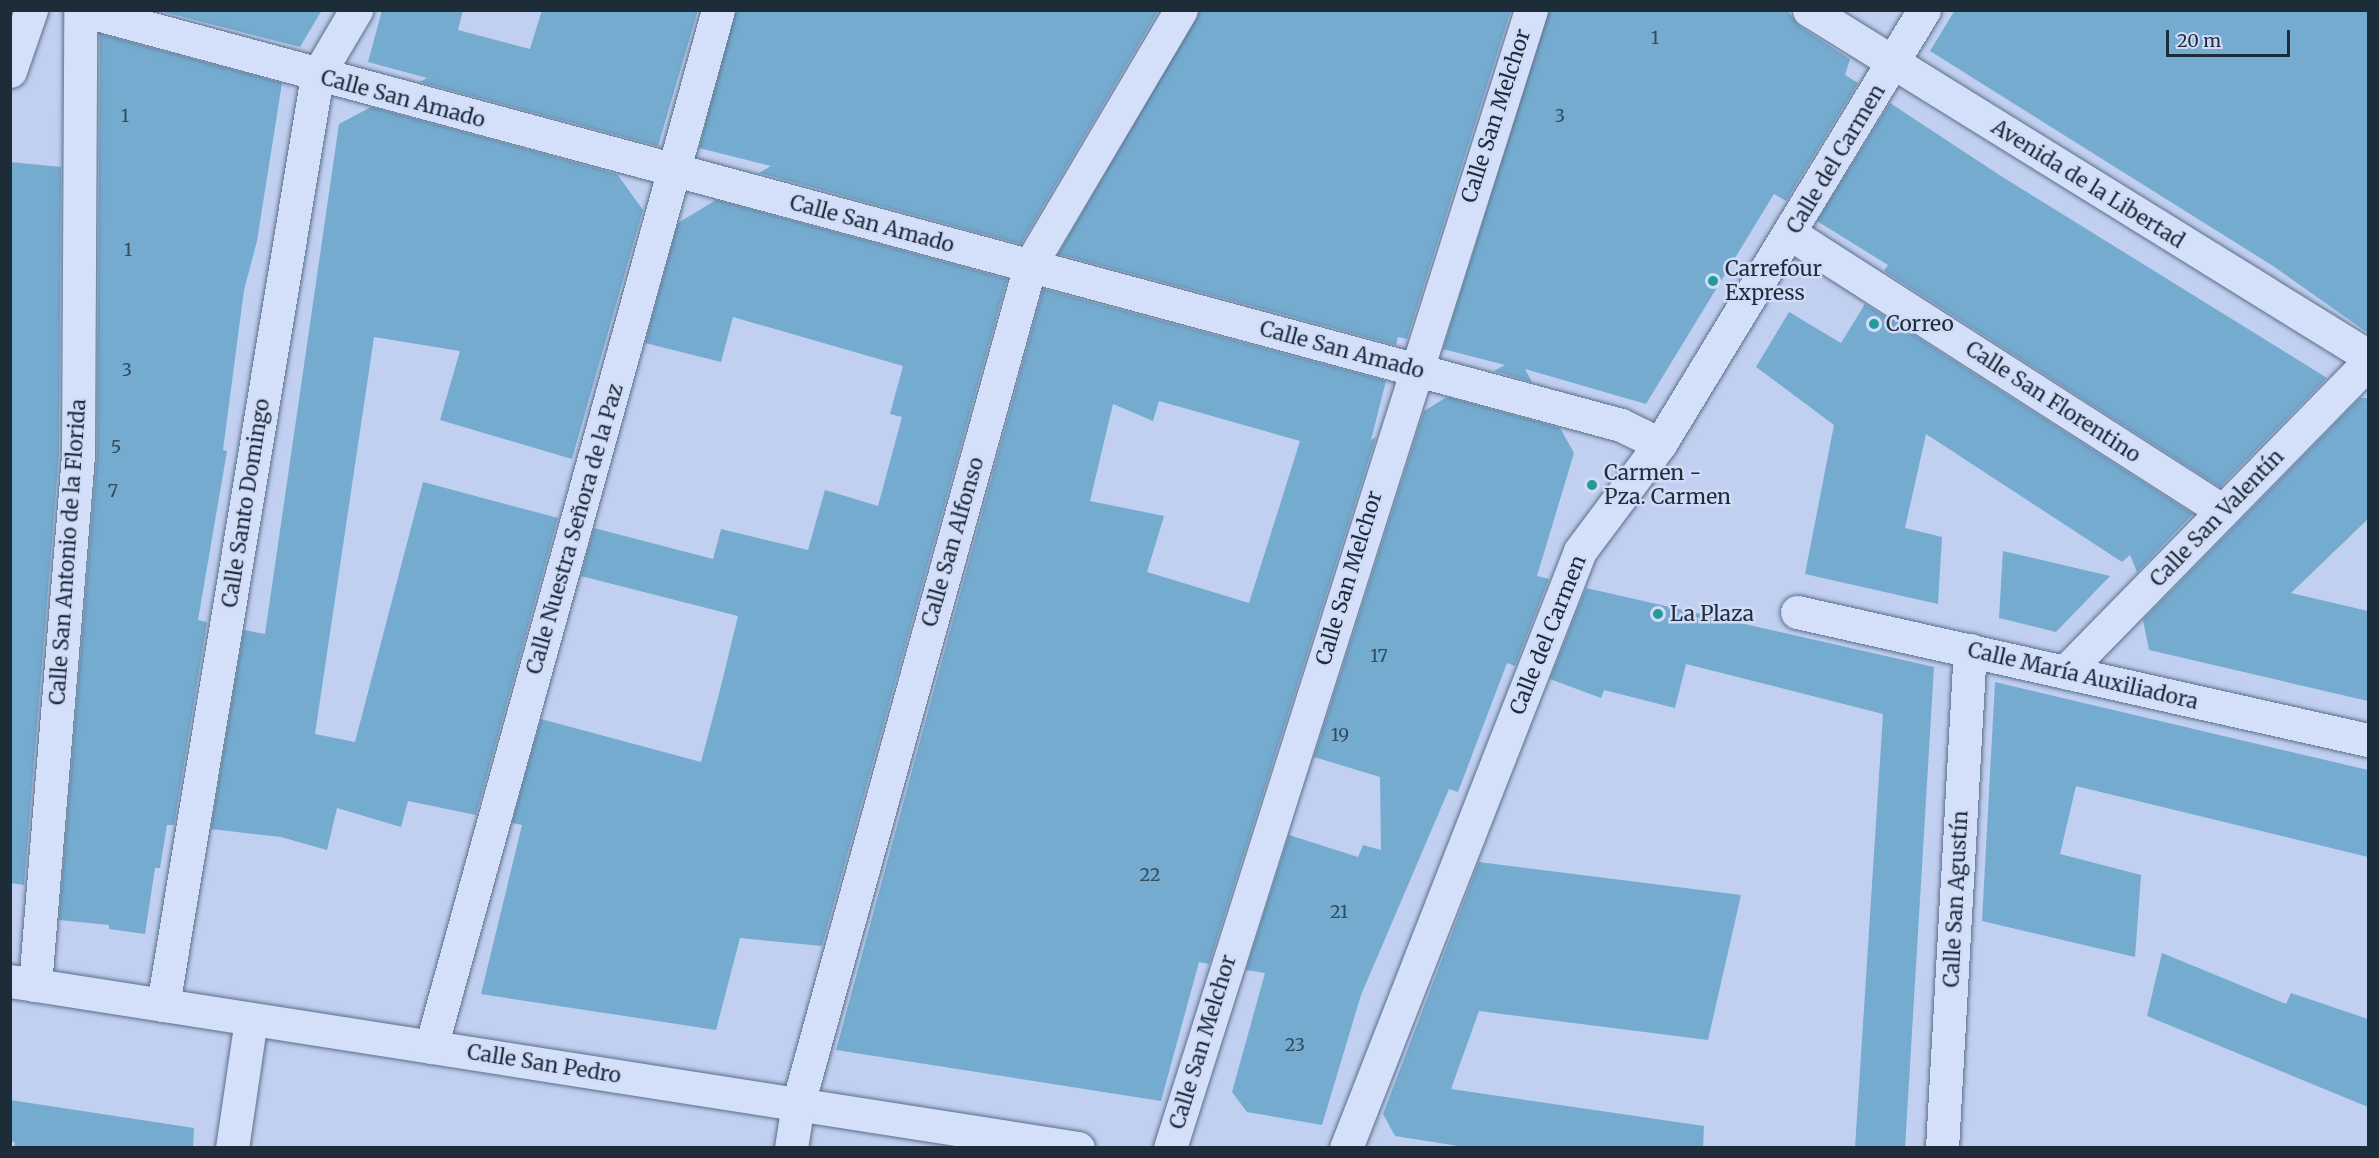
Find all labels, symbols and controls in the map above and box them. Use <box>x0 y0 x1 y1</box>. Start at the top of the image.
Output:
scale bar <box>2169 18 2294 56</box>
street label: Calle San Melchor <box>1456 26 1536 206</box>
house number: 1 <box>1651 27 1659 49</box>
text: 20 m <box>2177 29 2221 52</box>
street label: Calle San Amado <box>318 65 488 133</box>
street label: Calle del Carmen <box>1781 80 1891 238</box>
house number: 1 <box>121 105 129 127</box>
house number: 3 <box>1555 105 1565 127</box>
street label: Avenida de la Libertad <box>1987 114 2189 254</box>
street label: Calle San Amado <box>787 190 957 258</box>
house number: 1 <box>124 239 132 261</box>
place label: Carrefour Express <box>1725 256 1822 306</box>
marker: Carrefour Express <box>1706 274 1720 288</box>
place label: Correo <box>1886 311 1954 337</box>
street label: Calle San Amado <box>1257 316 1427 384</box>
marker: Correo <box>1867 317 1881 331</box>
street label: Calle San Florentino <box>1961 336 2145 468</box>
house number: 3 <box>122 359 132 381</box>
street label: Calle Nuestra Señora de la Paz <box>521 381 629 677</box>
street label: Calle Santo Domingo <box>217 397 275 609</box>
street label: Calle San Antonio de la Florida <box>45 398 91 706</box>
house number: 5 <box>111 436 121 458</box>
street label: Calle San Valentín <box>2145 444 2289 592</box>
street label: Calle San Alfonso <box>917 454 989 630</box>
place label: Carmen - Pza. Carmen <box>1604 460 1731 510</box>
marker: Carmen - Pza. Carmen <box>1585 478 1599 492</box>
house number: 7 <box>108 480 118 502</box>
street label: Calle San Melchor <box>1311 488 1387 668</box>
street label: Calle del Carmen <box>1505 552 1591 718</box>
place label: La Plaza <box>1670 601 1754 627</box>
marker: La Plaza <box>1651 607 1665 621</box>
street label: Calle María Auxiliadora <box>1965 637 2201 715</box>
house number: 17 <box>1370 645 1388 667</box>
house number: 19 <box>1331 724 1349 746</box>
street label: Calle San Agustín <box>1939 810 1973 988</box>
house number: 22 <box>1139 864 1161 886</box>
house number: 21 <box>1330 901 1348 923</box>
street label: Calle San Melchor <box>1165 952 1241 1132</box>
house number: 23 <box>1285 1034 1305 1056</box>
street label: Calle San Pedro <box>465 1039 623 1089</box>

